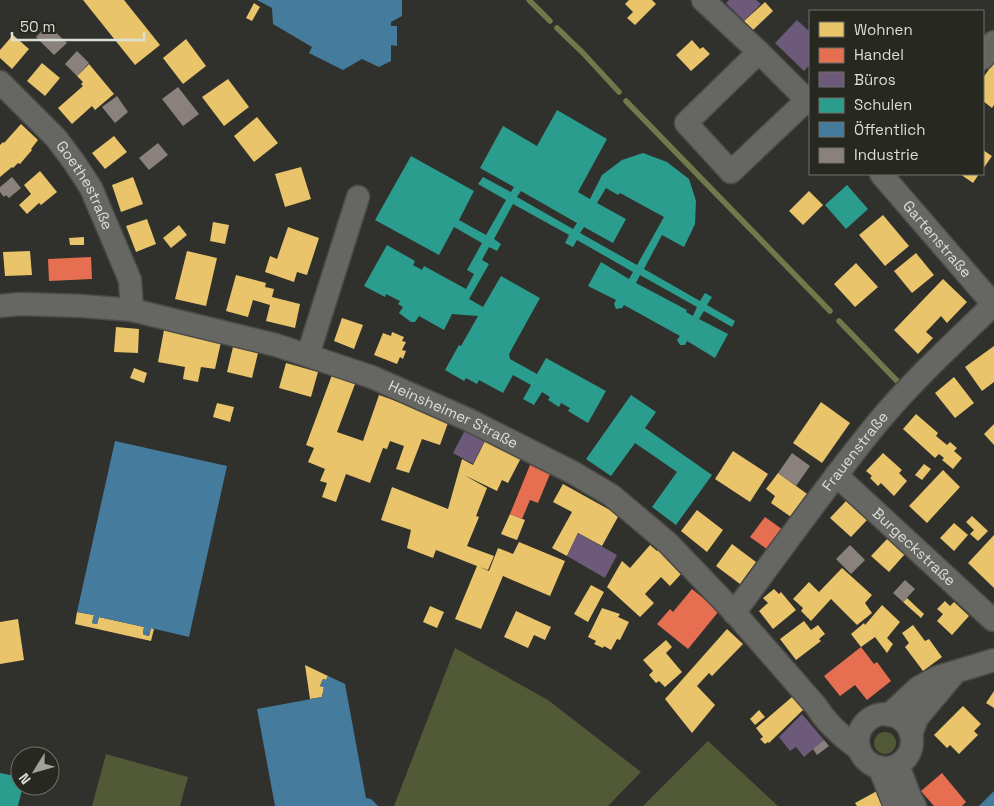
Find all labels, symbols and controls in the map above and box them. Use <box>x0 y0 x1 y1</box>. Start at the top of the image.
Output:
scale bar <box>12 10 145 42</box>
legend <box>809 10 984 175</box>
text: 50 m <box>20 17 55 36</box>
text: Wohnen <box>854 20 913 39</box>
text: Handel <box>854 45 904 64</box>
text: Büros <box>854 70 896 89</box>
text: Schulen <box>854 95 912 114</box>
text: Öffentlich <box>854 120 925 139</box>
street label: Goethestraße <box>52 137 118 233</box>
text: Industrie <box>854 145 919 164</box>
street label: Gartenstraße <box>899 196 976 281</box>
street label: Heinsheimer Straße <box>386 375 522 452</box>
street label: Frauenstraße <box>818 407 892 495</box>
street label: Burgeckstraße <box>868 503 960 590</box>
north arrow <box>10 746 60 796</box>
text: N <box>15 770 35 788</box>

